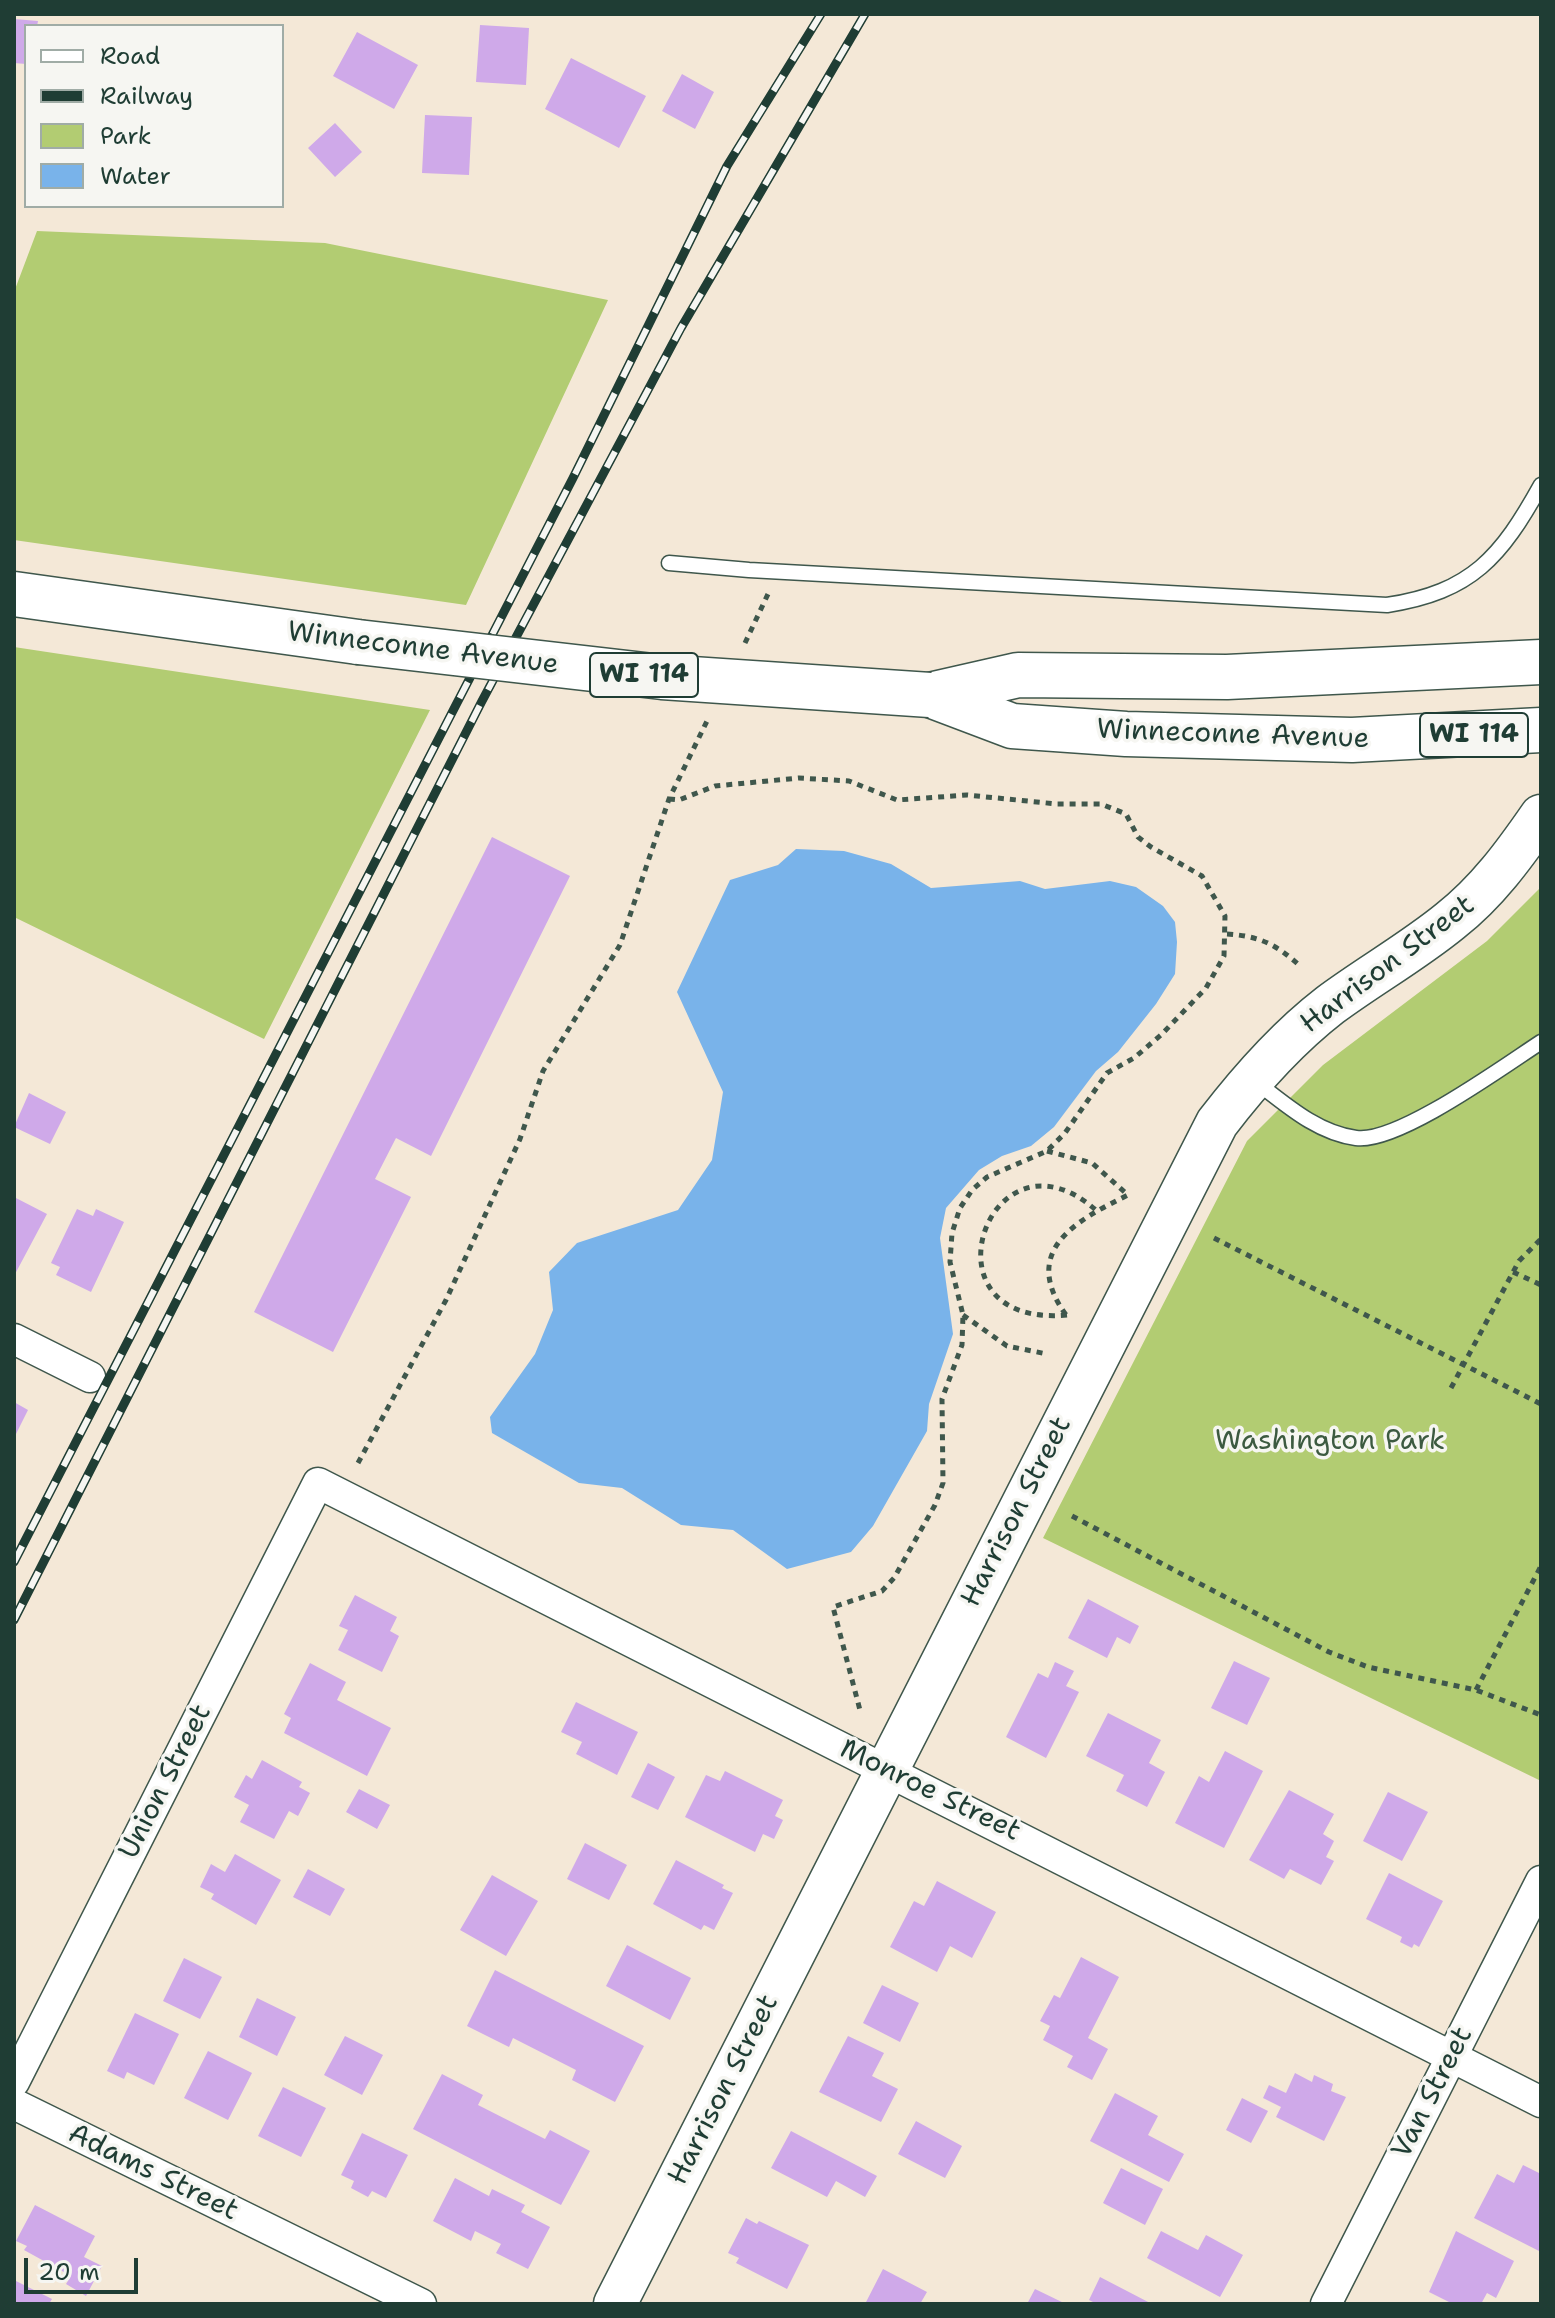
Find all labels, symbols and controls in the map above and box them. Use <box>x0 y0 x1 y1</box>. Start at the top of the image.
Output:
legend <box>24 24 284 208</box>
text: Road <box>100 40 160 72</box>
text: Railway <box>100 80 193 112</box>
text: Park <box>100 120 152 152</box>
text: Water <box>100 160 171 192</box>
street label: Winneconne Avenue <box>286 616 560 682</box>
road number: WI 114 <box>590 653 698 697</box>
street label: Winneconne Avenue <box>1096 713 1370 757</box>
road number: WI 114 <box>1420 713 1528 757</box>
street label: Harrison Street <box>1295 889 1481 1041</box>
street label: Harrison Street <box>955 1411 1079 1613</box>
park label: Washington Park <box>1215 1425 1445 1459</box>
street label: Union Street <box>113 1699 219 1865</box>
street label: Monroe Street <box>834 1733 1026 1849</box>
street label: Harrison Street <box>662 1989 786 2191</box>
street label: Van Street <box>1386 2022 1480 2164</box>
street label: Adams Street <box>62 2117 244 2229</box>
scale bar <box>28 2242 142 2292</box>
text: 20 m <box>38 2256 100 2288</box>

